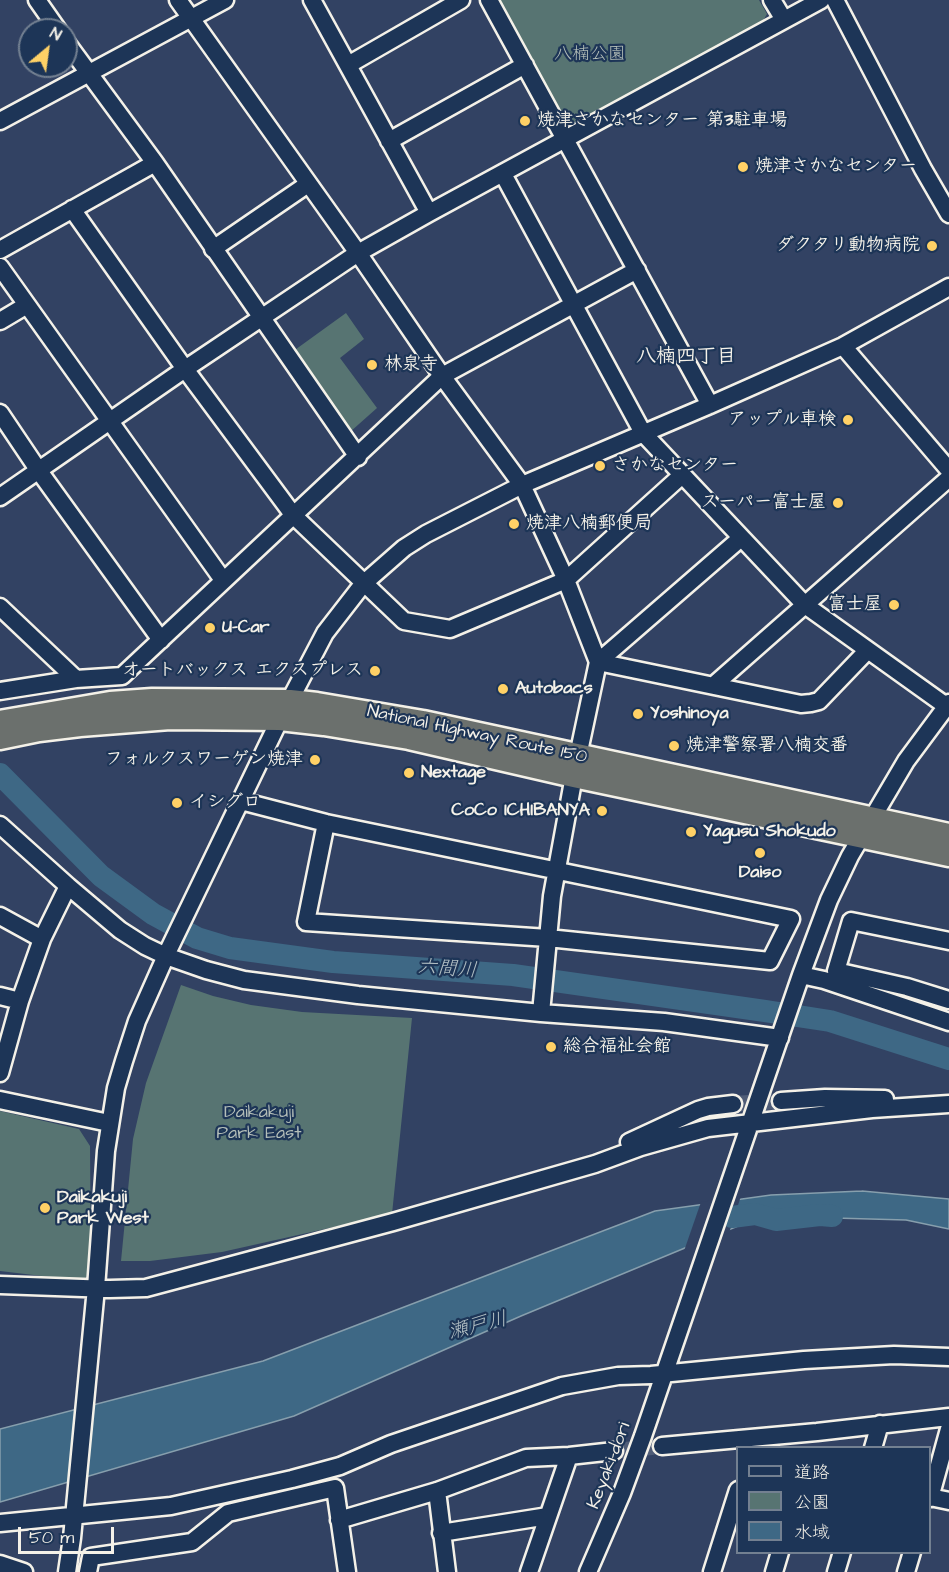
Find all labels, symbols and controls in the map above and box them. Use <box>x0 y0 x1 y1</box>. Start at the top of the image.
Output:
north arrow <box>18 18 78 78</box>
text: N <box>46 22 65 46</box>
park label: 八楠公園 <box>554 44 626 66</box>
place label: 焼津さかなセンター 第3駐車場 <box>537 110 787 132</box>
marker: 焼津さかなセンター 第3駐車場 <box>518 114 532 128</box>
place label: 焼津さかなセンター <box>755 156 917 178</box>
marker: 焼津さかなセンター <box>736 160 750 174</box>
place label: ダクタリ動物病院 <box>776 235 920 257</box>
marker: ダクタリ動物病院 <box>925 239 939 253</box>
district label: 八楠四丁目 <box>636 346 736 370</box>
place label: 林泉寺 <box>384 354 438 376</box>
marker: 林泉寺 <box>365 358 379 372</box>
place label: アップル車検 <box>728 409 836 431</box>
marker: アップル車検 <box>841 413 855 427</box>
place label: さかなセンター <box>612 455 738 477</box>
marker: さかなセンター <box>593 459 607 473</box>
place label: スーパー富士屋 <box>701 492 826 514</box>
marker: スーパー富士屋 <box>831 496 845 510</box>
place label: 焼津八楠郵便局 <box>526 513 652 535</box>
marker: 焼津八楠郵便局 <box>507 517 521 531</box>
place label: 富士屋 <box>828 594 882 616</box>
marker: 富士屋 <box>887 598 901 612</box>
place label: U-Car <box>222 617 270 639</box>
marker: U-Car <box>203 621 217 635</box>
place label: オートバックス エクスプレス <box>122 660 363 682</box>
marker: オートバックス エクスプレス <box>368 664 382 678</box>
place label: Autobacs <box>515 678 593 700</box>
marker: Autobacs <box>496 682 510 696</box>
street label: National Highway Route 150 <box>365 701 589 769</box>
place label: Yoshinoya <box>650 703 729 725</box>
marker: Yoshinoya <box>631 707 645 721</box>
place label: 焼津警察署八楠交番 <box>686 735 848 757</box>
marker: 焼津警察署八楠交番 <box>667 739 681 753</box>
place label: フォルクスワーゲン焼津 <box>105 749 303 771</box>
marker: フォルクスワーゲン焼津 <box>308 753 322 767</box>
place label: Nextage <box>421 762 486 784</box>
marker: Nextage <box>402 766 416 780</box>
place label: イシグロ <box>189 792 261 814</box>
marker: イシグロ <box>170 796 184 810</box>
place label: CoCo ICHIBANYA <box>451 800 590 822</box>
marker: CoCo ICHIBANYA <box>595 804 609 818</box>
place label: Yagusu Shokudo <box>703 821 836 843</box>
marker: Yagusu Shokudo <box>684 825 698 839</box>
marker: Daiso <box>753 846 767 860</box>
place label: Daiso <box>739 862 781 884</box>
water label: 六間川 <box>416 956 478 984</box>
place label: 総合福祉会館 <box>563 1036 671 1058</box>
marker: 総合福祉会館 <box>544 1040 558 1054</box>
park label: Daikakuji Park East <box>217 1102 301 1144</box>
place label: Daikakuji Park West <box>57 1187 149 1230</box>
marker: Daikakuji Park West <box>38 1201 52 1215</box>
water label: 瀬戸川 <box>446 1308 510 1346</box>
street label: Keyaki-dori <box>584 1420 636 1512</box>
legend <box>736 1446 931 1554</box>
text: 道路 <box>794 1460 830 1485</box>
text: 公園 <box>794 1490 830 1515</box>
scale bar <box>21 1515 117 1553</box>
text: 水域 <box>794 1520 830 1545</box>
text: 50 m <box>29 1525 74 1550</box>

